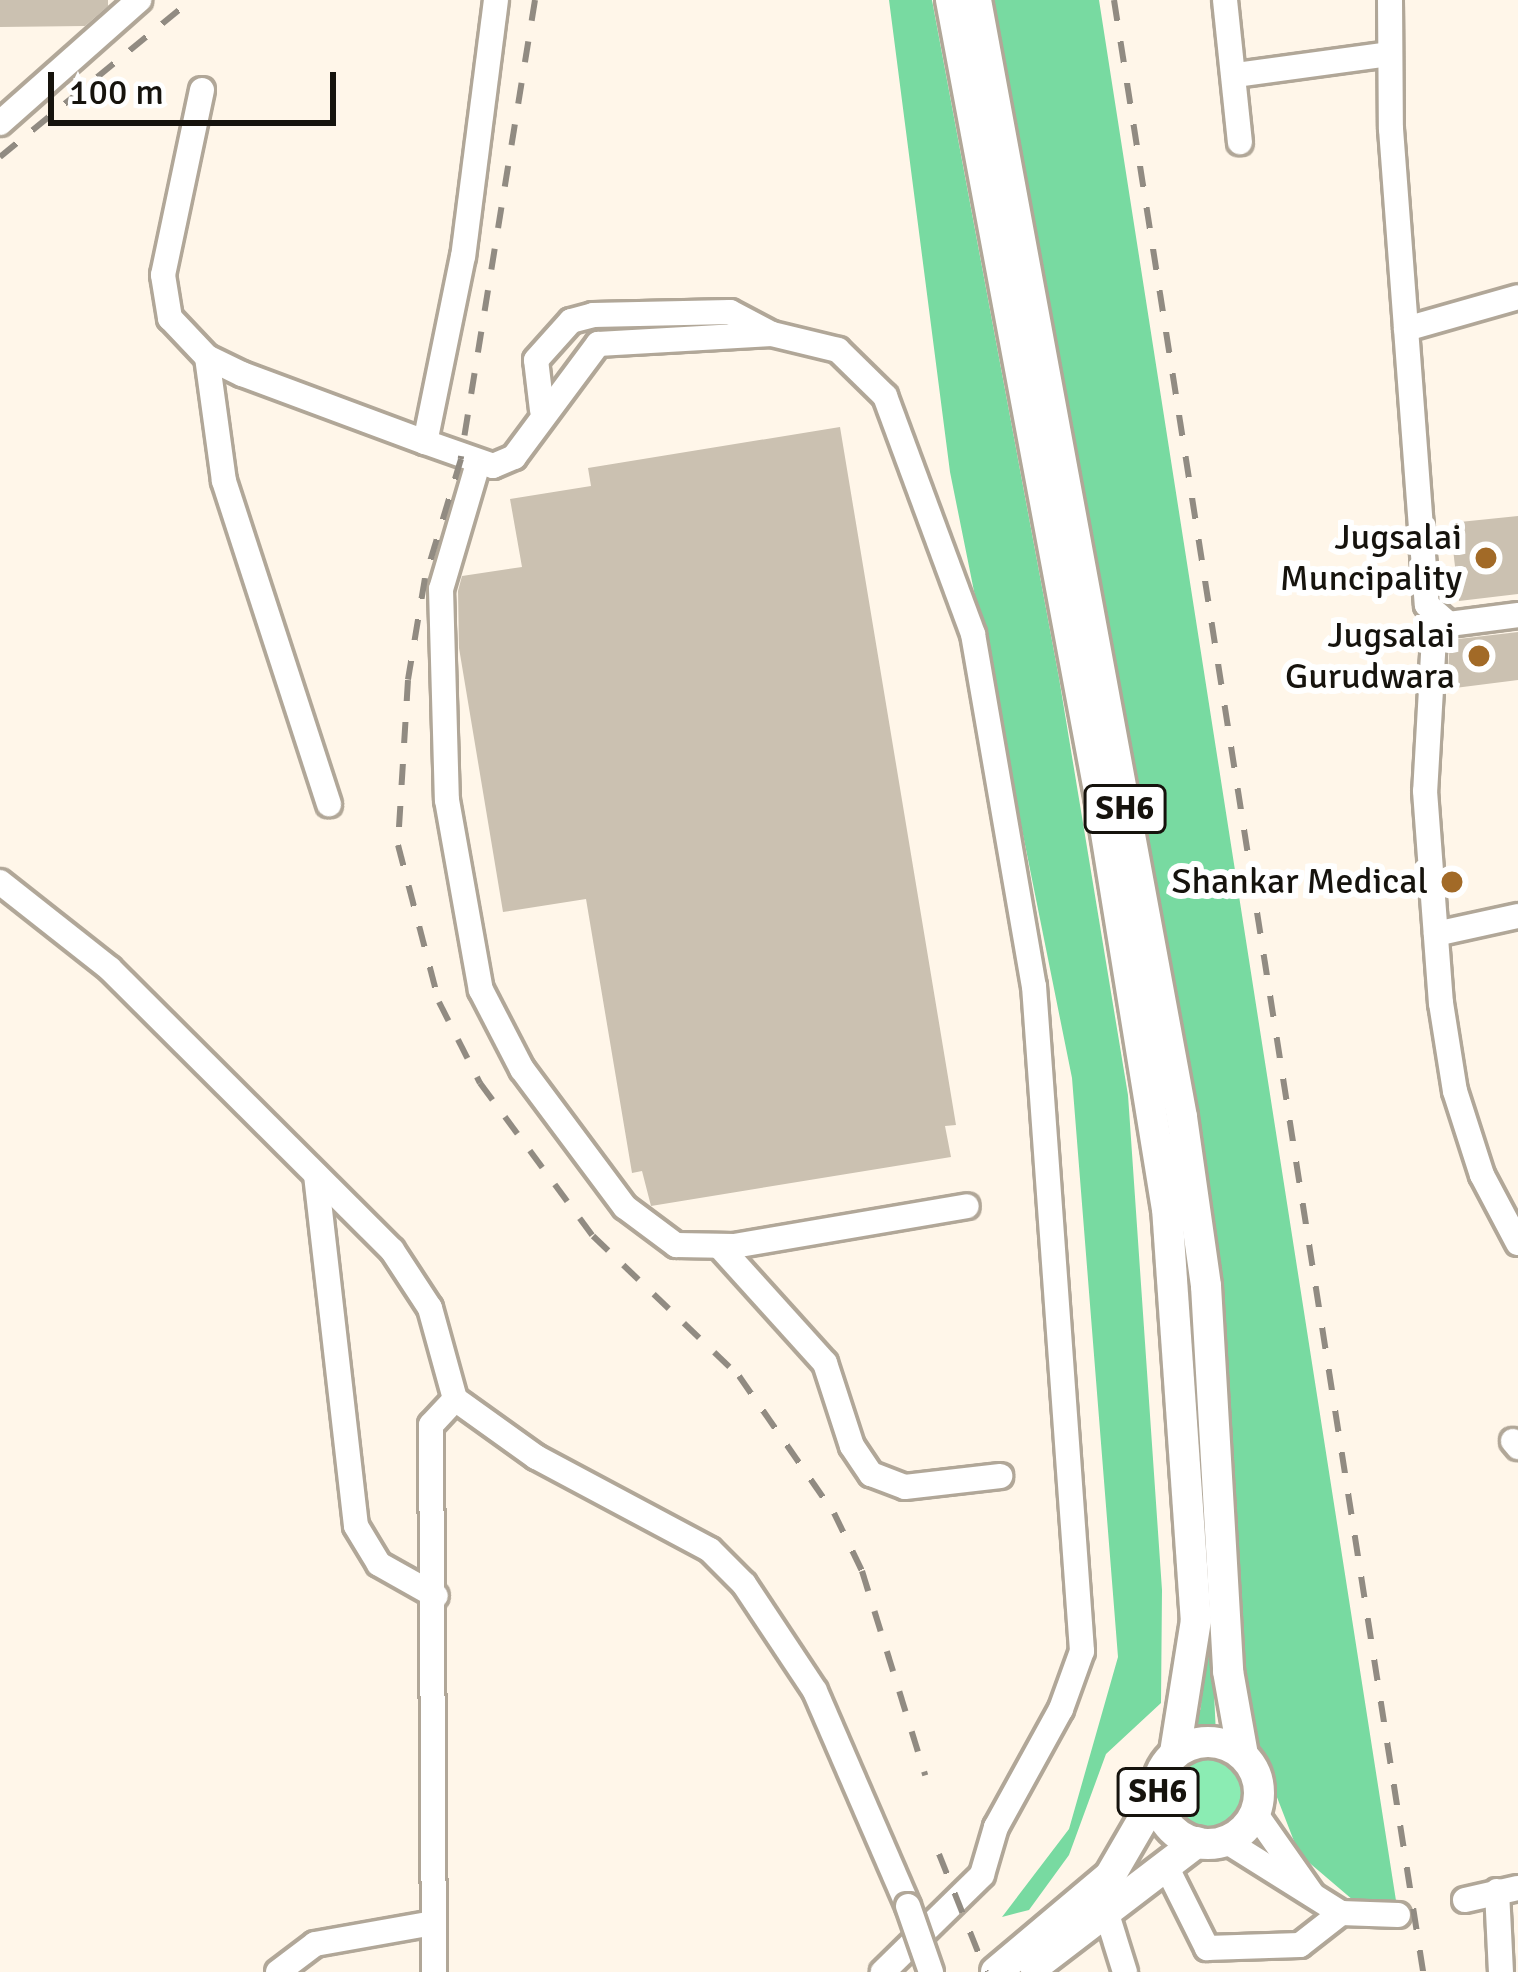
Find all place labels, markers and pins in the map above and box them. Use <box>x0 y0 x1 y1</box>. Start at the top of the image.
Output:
place label: Jugsalai Muncipality <box>1280 515 1462 600</box>
marker: Jugsalai Muncipality <box>1473 545 1499 571</box>
place label: Jugsalai Gurudwara <box>1285 613 1455 698</box>
marker: Jugsalai Gurudwara <box>1466 643 1492 669</box>
place label: Shankar Medical <box>1171 860 1428 904</box>
marker: Shankar Medical <box>1439 869 1465 895</box>

